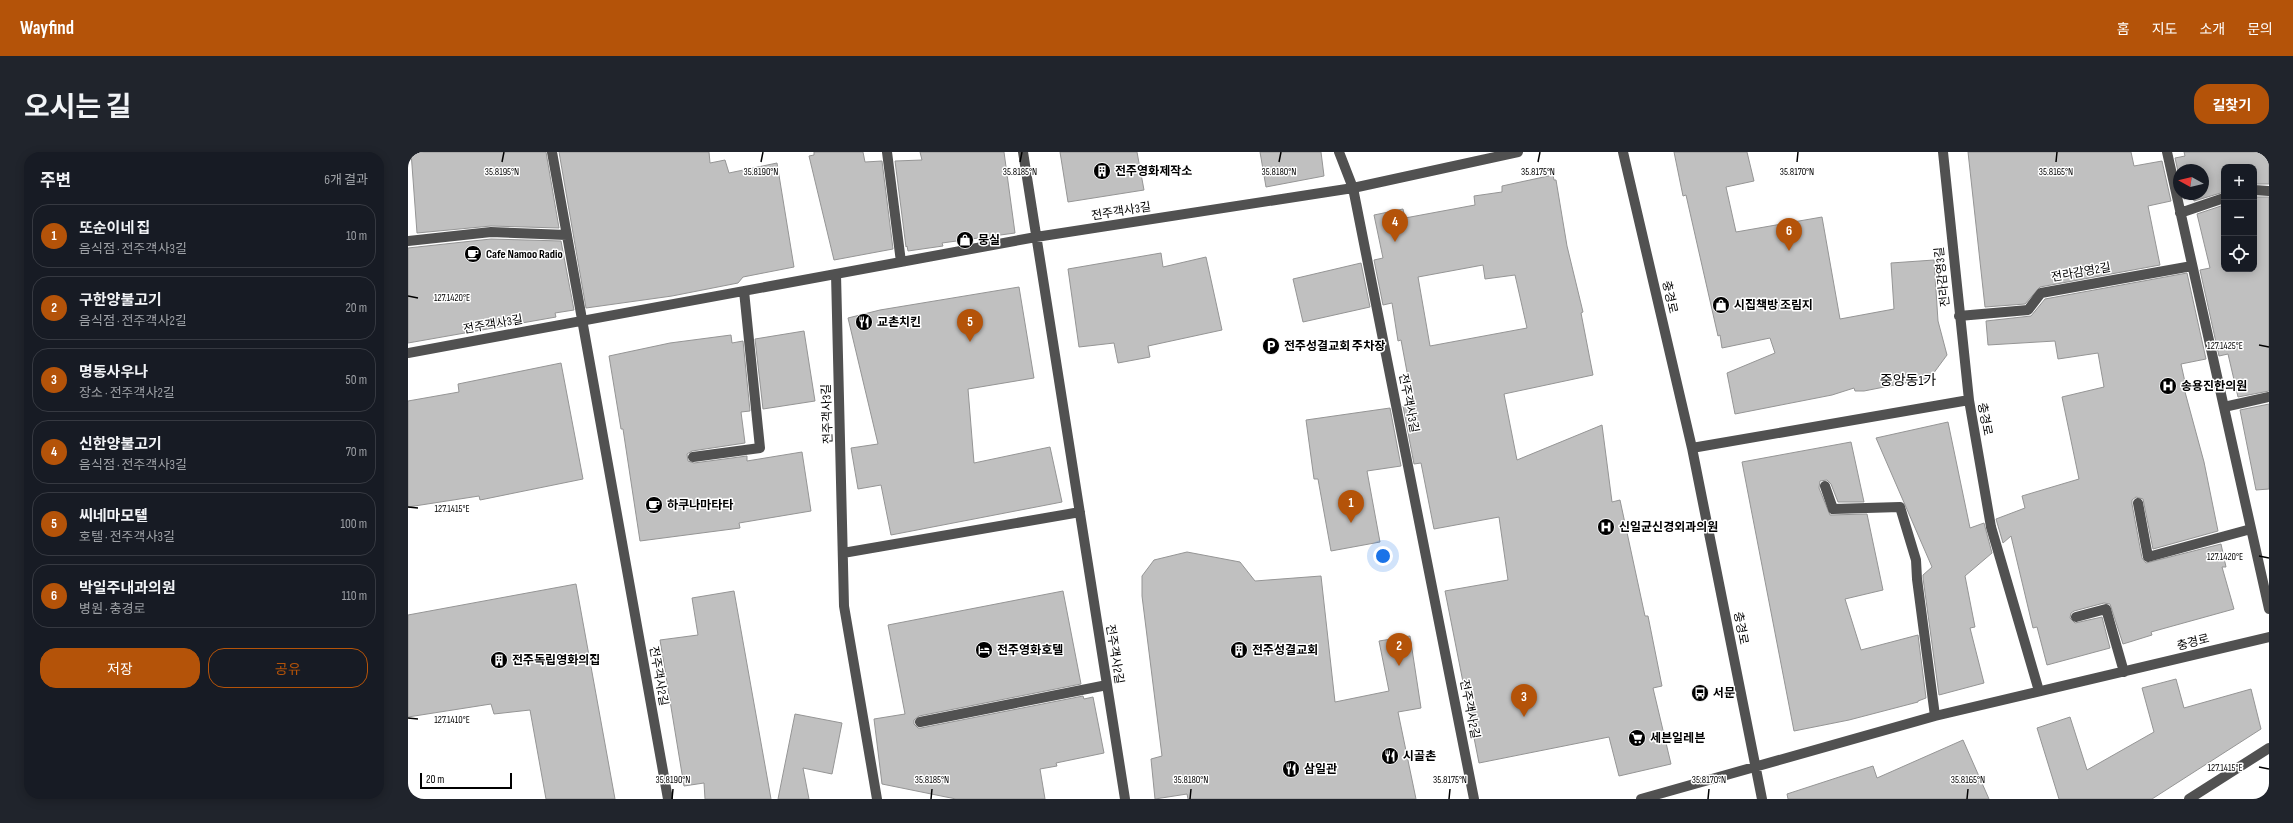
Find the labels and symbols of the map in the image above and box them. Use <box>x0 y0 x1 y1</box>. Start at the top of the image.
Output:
building icon: 전주영화제작소 <box>1092 161 1112 181</box>
place label: 전주영화제작소 <box>1115 164 1192 179</box>
north arrow <box>2173 164 2209 200</box>
text: 35.8195°N <box>485 166 519 178</box>
text: 35.8190°N <box>744 166 778 178</box>
text: 35.8185°N <box>1003 166 1037 178</box>
text: 35.8180°N <box>1262 166 1296 178</box>
text: 35.8175°N <box>1521 166 1555 178</box>
text: 35.8170°N <box>1780 166 1814 178</box>
text: 35.8165°N <box>2039 166 2073 178</box>
street label: 전주객사3길 <box>1090 199 1152 224</box>
pin: 4 <box>1382 209 1408 242</box>
pin: 6 <box>1776 218 1802 251</box>
shop icon: 뭉실 <box>955 230 975 250</box>
place label: 뭉실 <box>978 233 1000 248</box>
cafe icon: Cafe Namoo Radio <box>463 244 483 264</box>
street label: 전라감영3길 <box>1932 246 1953 308</box>
place label: Cafe Namoo Radio <box>486 247 563 262</box>
street label: 전라감영2길 <box>2050 260 2112 285</box>
street label: 충경로 <box>1658 279 1681 315</box>
text: 127.1420°E <box>434 292 470 304</box>
shop icon: 시집책방 조림지 <box>1711 295 1731 315</box>
place label: 시집책방 조림지 <box>1734 298 1813 313</box>
pin: 5 <box>957 309 983 342</box>
street label: 전주객사3길 <box>462 312 524 337</box>
restaurant icon: 교촌치킨 <box>854 312 874 332</box>
place label: 교촌치킨 <box>877 315 921 330</box>
parking icon: 전주성결교회 주차장 <box>1261 336 1281 356</box>
place label: 전주성결교회 주차장 <box>1284 339 1385 354</box>
text: 127.1425°E <box>2207 340 2243 352</box>
street label: 전주객사3길 <box>1395 372 1422 434</box>
district label: 중앙동1가 <box>1880 372 1936 389</box>
hospital icon: 송용진한의원 <box>2158 376 2178 396</box>
place label: 송용진한의원 <box>2181 379 2247 394</box>
street label: 전주객사3길 <box>819 384 836 444</box>
street label: 충경로 <box>1974 401 1995 437</box>
pin: 1 <box>1338 490 1364 523</box>
cafe icon: 하쿠나마타타 <box>644 495 664 515</box>
place label: 하쿠나마타타 <box>667 498 733 513</box>
text: 127.1415°E <box>434 503 470 515</box>
hospital icon: 신일균신경외과의원 <box>1596 517 1616 537</box>
place label: 신일균신경외과의원 <box>1619 520 1718 535</box>
your location <box>1373 546 1393 566</box>
text: 127.1420°E <box>2207 551 2243 563</box>
street label: 충경로 <box>1730 610 1751 646</box>
street label: 전주객사2길 <box>1102 623 1127 685</box>
street label: 충경로 <box>2175 631 2211 654</box>
pin: 2 <box>1386 633 1412 666</box>
hotel icon: 전주영화호텔 <box>974 640 994 660</box>
building icon: 전주성결교회 <box>1229 640 1249 660</box>
place label: 전주영화호텔 <box>997 643 1063 658</box>
place label: 전주성결교회 <box>1252 643 1318 658</box>
street label: 전주객사2길 <box>646 645 671 707</box>
building icon: 전주독립영화의집 <box>489 650 509 670</box>
place label: 전주독립영화의집 <box>512 653 600 668</box>
street label: 전주객사2길 <box>1456 678 1483 740</box>
bus stop icon: 서문 <box>1690 683 1710 703</box>
pin: 3 <box>1511 684 1537 717</box>
place label: 서문 <box>1713 686 1735 701</box>
text: 127.1410°E <box>434 714 470 726</box>
supermarket icon: 세븐일레븐 <box>1627 728 1647 748</box>
place label: 세븐일레븐 <box>1650 731 1705 746</box>
restaurant icon: 시골촌 <box>1380 746 1400 766</box>
place label: 시골촌 <box>1403 749 1436 764</box>
restaurant icon: 삼일관 <box>1281 759 1301 779</box>
place label: 삼일관 <box>1304 762 1337 777</box>
text: 127.1415°E <box>2207 762 2243 774</box>
scale bar <box>420 771 512 790</box>
text: 35.8190°N <box>656 774 690 786</box>
text: 35.8185°N <box>915 774 949 786</box>
text: 35.8180°N <box>1174 774 1208 786</box>
text: 35.8175°N <box>1433 774 1467 786</box>
text: 35.8170°N <box>1692 774 1726 786</box>
text: 35.8165°N <box>1951 774 1985 786</box>

